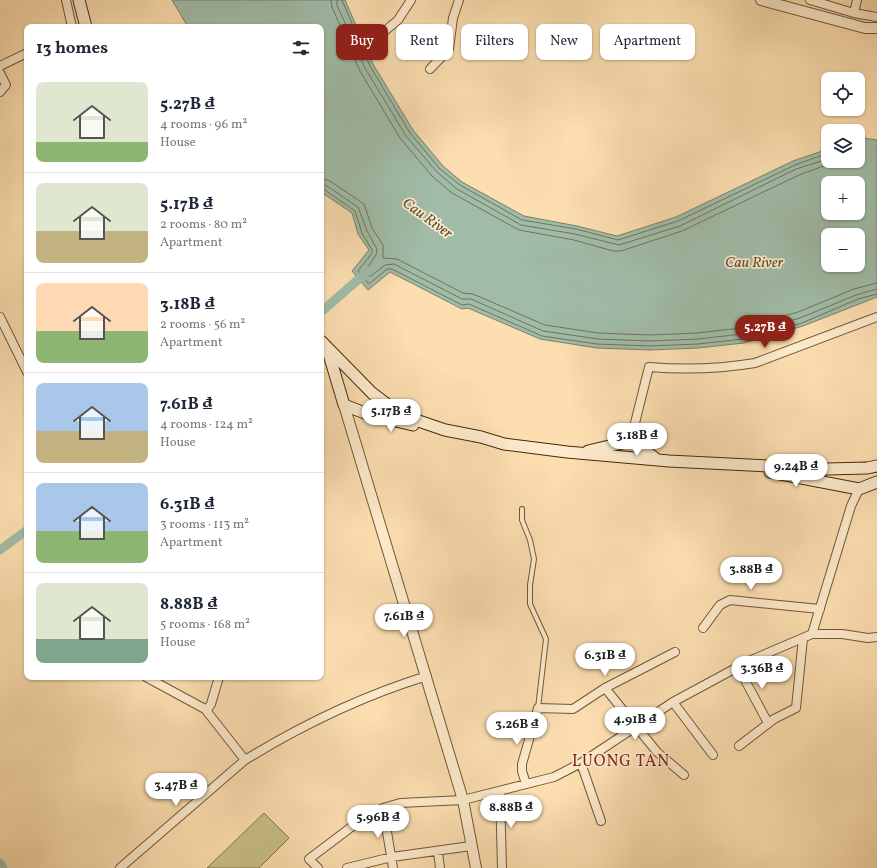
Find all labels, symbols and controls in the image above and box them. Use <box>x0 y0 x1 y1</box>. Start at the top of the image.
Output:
chip: Buy <box>336 24 388 60</box>
chip: Rent <box>396 24 453 60</box>
chip: Filters <box>461 24 528 60</box>
chip: New <box>536 24 592 60</box>
chip: Apartment <box>600 24 695 60</box>
text: 13 homes <box>36 37 108 60</box>
icon: filters <box>290 37 312 59</box>
map controls <box>821 72 865 272</box>
button: locate <box>821 72 865 116</box>
text: 5.27B ₫ <box>160 93 215 116</box>
icon: home <box>68 98 116 146</box>
text: 4 rooms · 96 m² <box>160 116 247 134</box>
button: layers <box>821 124 865 168</box>
text: House <box>160 134 196 152</box>
button: + <box>821 176 865 220</box>
text: 5.17B ₫ <box>160 193 213 216</box>
water label: Cau River <box>397 193 457 245</box>
icon: home <box>68 199 116 247</box>
text: 2 rooms · 80 m² <box>160 216 247 234</box>
button: − <box>821 228 865 272</box>
text: Apartment <box>160 234 223 252</box>
water label: Cau River <box>725 253 783 274</box>
text: 3.18B ₫ <box>160 293 215 316</box>
icon: home <box>68 299 116 347</box>
pin: 5.27B ₫ <box>728 315 802 349</box>
text: 2 rooms · 56 m² <box>160 316 245 334</box>
text: 5.27B ₫ <box>744 319 786 337</box>
text: Apartment <box>160 334 223 352</box>
text: 7.61B ₫ <box>160 393 213 416</box>
icon: home <box>68 399 116 447</box>
pin: 5.17B ₫ <box>354 399 428 433</box>
text: 5.17B ₫ <box>371 403 411 421</box>
text: 4 rooms · 124 m² <box>160 416 253 434</box>
pin: 3.18B ₫ <box>600 423 674 457</box>
text: 3.18B ₫ <box>616 427 658 445</box>
text: House <box>160 434 196 452</box>
pin: 9.24B ₫ <box>759 454 833 488</box>
text: 9.24B ₫ <box>774 458 818 476</box>
text: 6.31B ₫ <box>160 493 214 516</box>
icon: home <box>68 499 116 547</box>
text: 3 rooms · 113 m² <box>160 516 249 534</box>
text: Apartment <box>160 534 223 552</box>
pin: 3.88B ₫ <box>714 557 788 591</box>
text: 3.88B ₫ <box>729 561 773 579</box>
text: 8.88B ₫ <box>160 593 218 616</box>
icon: home <box>68 599 116 647</box>
pin: 7.61B ₫ <box>367 604 441 638</box>
text: 7.61B ₫ <box>384 608 424 626</box>
text: 5 rooms · 168 m² <box>160 616 250 634</box>
text: House <box>160 634 196 652</box>
pin: 6.31B ₫ <box>568 643 642 677</box>
text: 6.31B ₫ <box>584 647 626 665</box>
pin: 3.36B ₫ <box>725 656 799 690</box>
text: 3.36B ₫ <box>740 660 784 678</box>
pin: 4.91B ₫ <box>598 707 672 741</box>
text: 4.91B ₫ <box>613 711 657 729</box>
pin: 3.26B ₫ <box>480 712 554 746</box>
text: 3.26B ₫ <box>495 716 539 734</box>
district label: LUONG TAN <box>572 751 670 773</box>
pin: 3.47B ₫ <box>139 773 213 807</box>
text: 3.47B ₫ <box>154 777 198 795</box>
pin: 8.88B ₫ <box>474 795 548 829</box>
text: 8.88B ₫ <box>489 799 533 817</box>
pin: 5.96B ₫ <box>341 805 415 839</box>
text: 5.96B ₫ <box>356 809 400 827</box>

